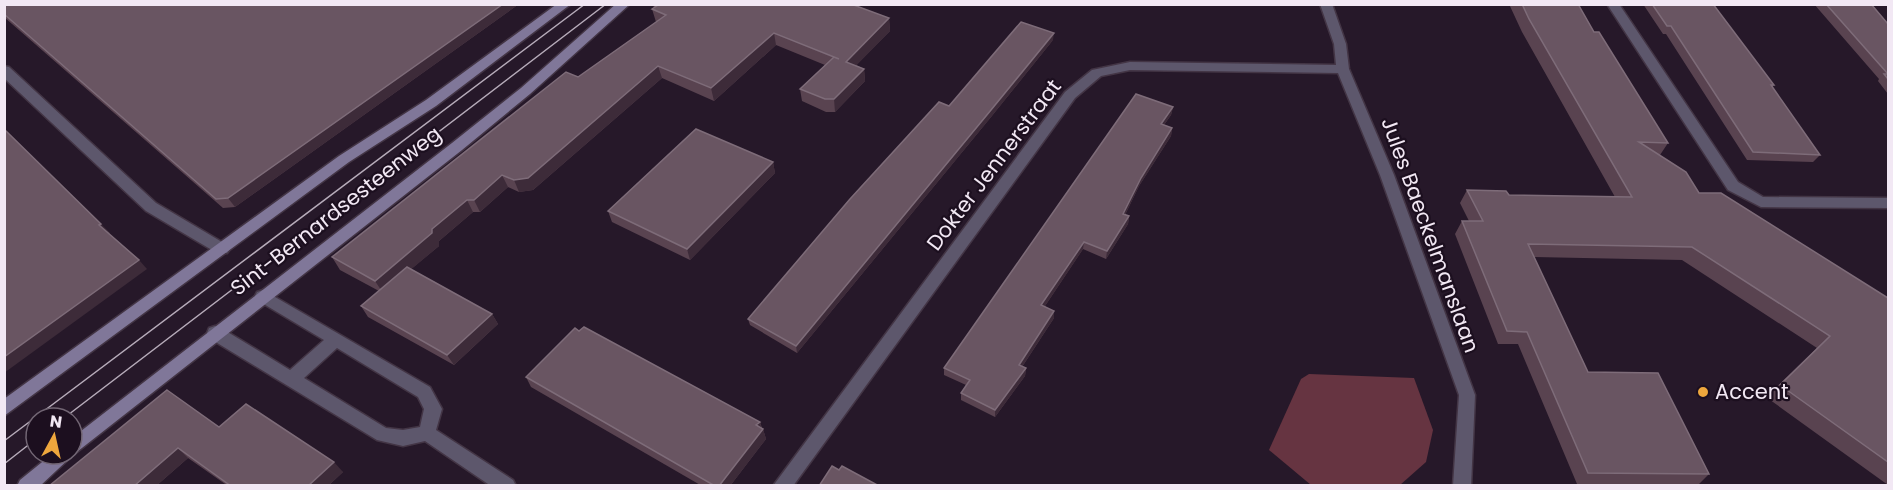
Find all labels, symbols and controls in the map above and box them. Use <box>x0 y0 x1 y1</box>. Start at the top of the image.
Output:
street label: Dokter Jennerstraat <box>920 73 1068 256</box>
street label: Jules Baeckelmanslaan <box>1374 113 1487 356</box>
street label: Sint-Bernardsesteenweg <box>224 119 447 302</box>
place label: Accent <box>1715 377 1789 406</box>
marker: Accent <box>1696 385 1710 399</box>
north arrow <box>24 406 84 466</box>
text: N <box>48 409 64 434</box>

